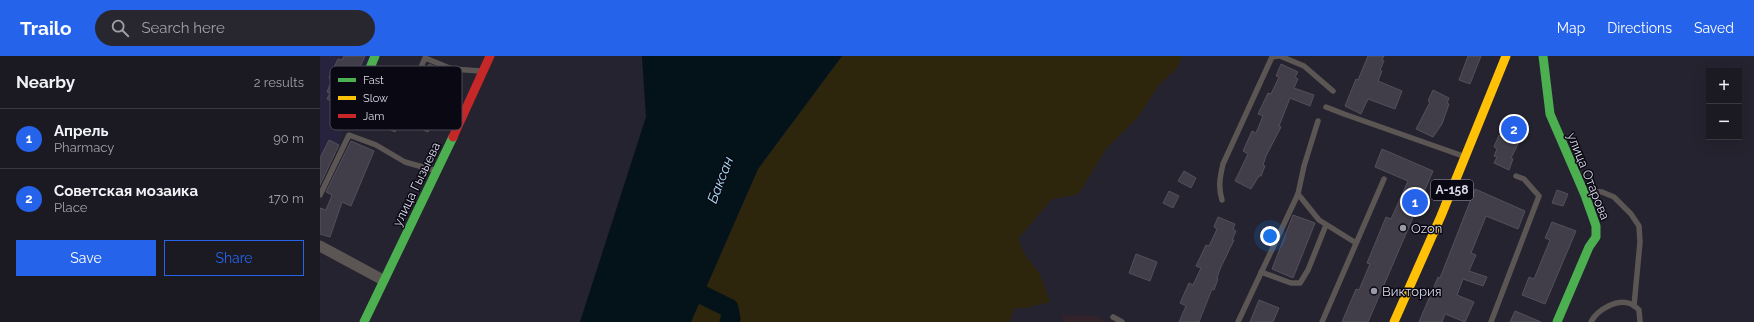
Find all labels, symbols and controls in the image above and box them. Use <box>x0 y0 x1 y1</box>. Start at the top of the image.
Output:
search box <box>95 10 375 46</box>
text: Trailo <box>20 17 71 39</box>
icon: search <box>109 17 131 39</box>
text: Search here <box>141 19 225 37</box>
text: Map <box>1557 20 1585 36</box>
text: Directions <box>1607 20 1672 36</box>
text: Saved <box>1694 20 1734 36</box>
legend <box>330 66 462 130</box>
map controls <box>1706 68 1742 140</box>
button: + <box>1706 68 1742 104</box>
text: Nearby <box>16 72 75 92</box>
text: Fast <box>363 74 384 87</box>
text: 2 results <box>254 75 304 90</box>
text: Slow <box>363 92 388 105</box>
button: − <box>1706 104 1742 140</box>
text: Jam <box>363 110 384 123</box>
pin: 2 <box>1501 114 1527 144</box>
text: Апрель <box>54 122 108 140</box>
street label: улица Отарова <box>1564 130 1613 222</box>
text: 1 <box>26 131 32 146</box>
text: 90 m <box>273 131 304 146</box>
text: Pharmacy <box>54 140 114 155</box>
street label: улица Гызыева <box>390 140 443 229</box>
water label: Баксан <box>704 155 736 205</box>
road number: А-158 <box>1431 180 1473 200</box>
text: Советская мозаика <box>54 182 198 200</box>
pin: 1 <box>1402 187 1428 217</box>
text: 2 <box>25 191 33 206</box>
text: 170 m <box>268 191 304 206</box>
text: Place <box>54 200 87 215</box>
place label: Ozon <box>1411 221 1442 236</box>
marker: Ozon <box>1398 223 1408 233</box>
your location <box>1260 226 1280 246</box>
button: Save <box>16 240 156 276</box>
button: Share <box>164 240 304 276</box>
place label: Виктория <box>1382 284 1442 299</box>
marker: Виктория <box>1369 286 1379 296</box>

